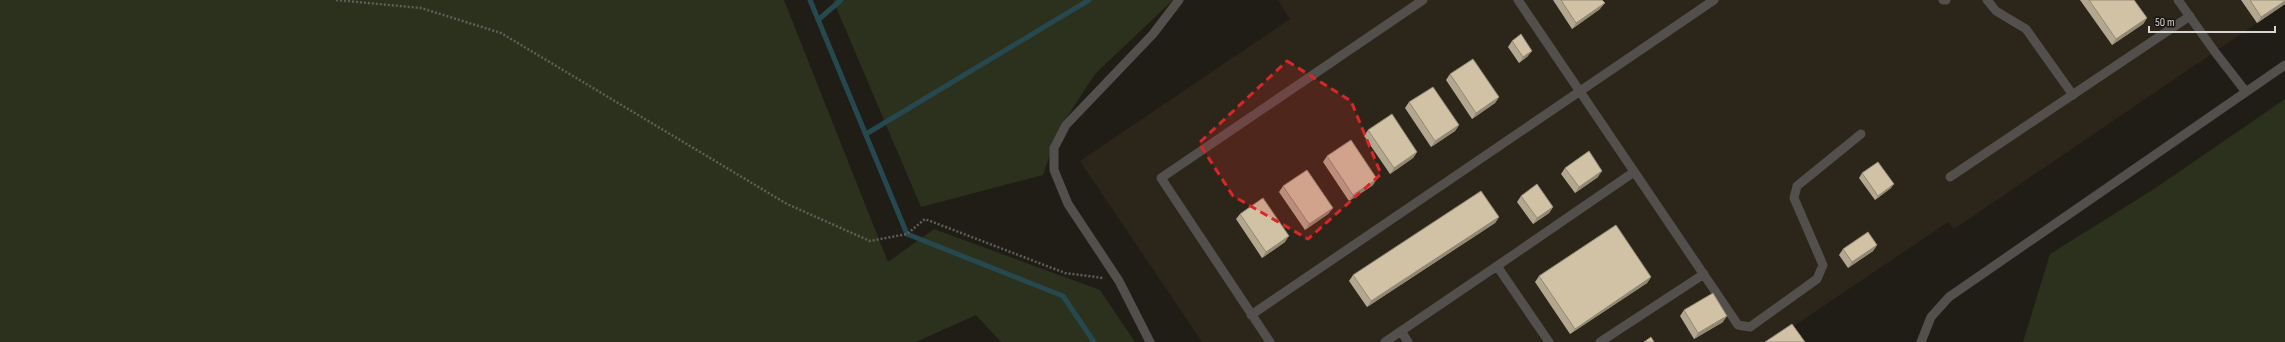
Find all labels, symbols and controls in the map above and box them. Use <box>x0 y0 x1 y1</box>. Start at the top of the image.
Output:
scale bar <box>2149 8 2275 34</box>
text: 50 m <box>2155 15 2175 30</box>

